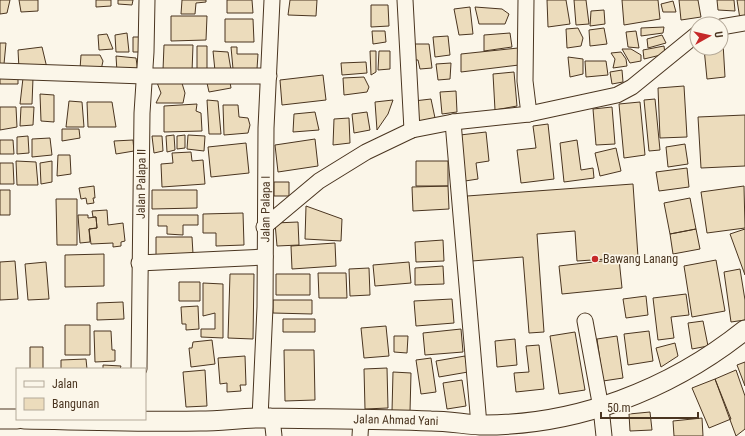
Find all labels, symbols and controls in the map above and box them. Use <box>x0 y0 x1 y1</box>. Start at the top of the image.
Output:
north arrow <box>689 16 729 56</box>
text: U <box>712 31 725 39</box>
street label: Jalan Palapa II <box>134 149 149 219</box>
street label: Jalan Palapa I <box>258 176 273 243</box>
place label: Bawang Lanang <box>603 252 678 266</box>
marker: Bawang Lanang <box>590 254 600 264</box>
legend <box>16 368 146 420</box>
text: Jalan <box>52 377 78 391</box>
scale bar <box>601 394 698 420</box>
text: Bangunan <box>52 397 99 411</box>
text: 50 m <box>607 401 631 415</box>
street label: Jalan Ahmad Yani <box>353 412 439 428</box>

